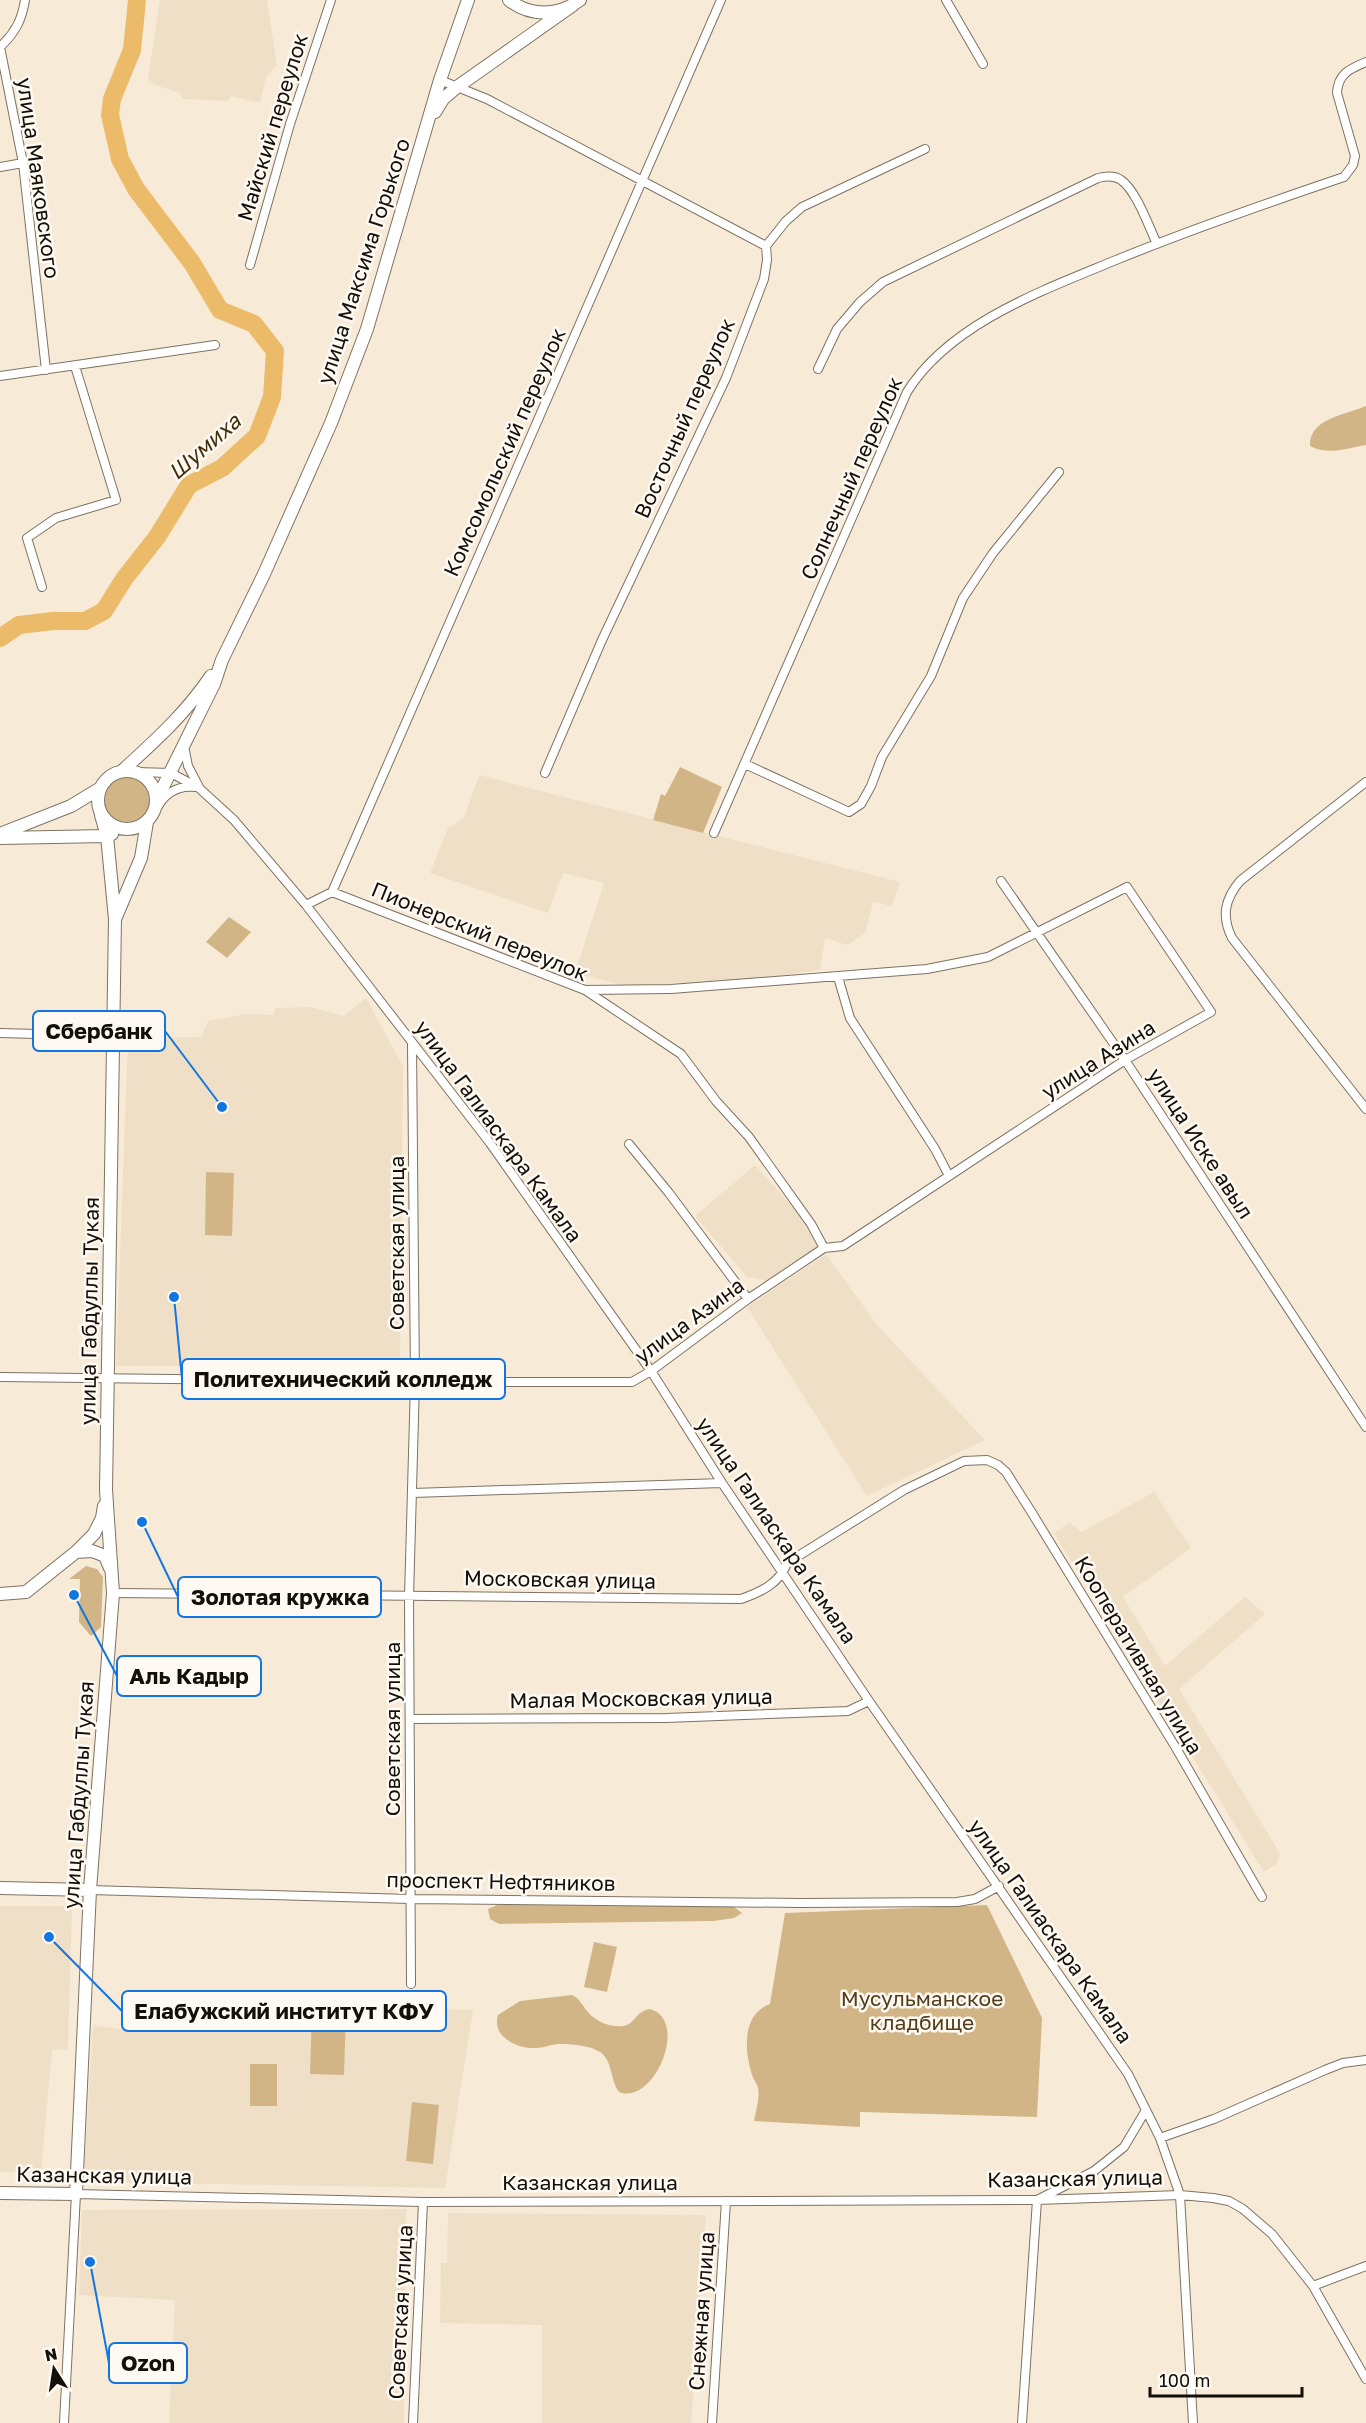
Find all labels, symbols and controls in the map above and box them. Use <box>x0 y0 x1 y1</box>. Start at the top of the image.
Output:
street label: Майский переулок <box>231 30 313 224</box>
street label: улица Маяковского <box>12 76 66 280</box>
street label: улица Максима Горького <box>311 135 415 387</box>
street label: Восточный переулок <box>628 314 740 522</box>
street label: Комсомольский переулок <box>437 324 571 580</box>
street label: Солнечный переулок <box>794 372 908 584</box>
water label: Шумиха <box>162 406 247 485</box>
street label: Пионерский переулок <box>368 876 592 986</box>
callout: Сбербанк <box>33 1011 165 1051</box>
street label: улица Азина <box>1036 1014 1160 1104</box>
street label: улица Галиаскара Камала <box>410 1015 588 1247</box>
text: Сбербанк <box>45 1017 153 1044</box>
street label: улица Иске авыл <box>1143 1063 1259 1223</box>
street label: Советская улица <box>383 1156 409 1330</box>
street label: улица Габдуллы Тукая <box>74 1197 104 1425</box>
street label: улица Азина <box>629 1272 749 1368</box>
callout: Политехнический колледж <box>182 1359 505 1399</box>
text: Политехнический колледж <box>193 1365 493 1392</box>
street label: улица Галиаскара Камала <box>691 1412 863 1648</box>
street label: Кооперативная улица <box>1069 1551 1209 1759</box>
street label: Московская улица <box>464 1564 656 1594</box>
callout: Золотая кружка <box>178 1577 381 1617</box>
text: Золотая кружка <box>191 1583 369 1610</box>
street label: Советская улица <box>379 1642 405 1816</box>
callout: Аль Кадыр <box>117 1656 261 1696</box>
text: Аль Кадыр <box>129 1662 249 1689</box>
street label: улица Габдуллы Тукая <box>57 1680 99 1910</box>
street label: Малая Московская улица <box>509 1683 773 1713</box>
street label: улица Галиаскара Камала <box>964 1814 1138 2048</box>
street label: проспект Нефтяников <box>386 1866 616 1896</box>
park label: Мусульманское кладбище <box>841 1985 1003 2035</box>
callout: Елабужский институт КФУ <box>122 1991 446 2031</box>
text: Елабужский институт КФУ <box>134 1997 434 2024</box>
street label: Казанская улица <box>16 2160 192 2190</box>
street label: Казанская улица <box>987 2163 1163 2193</box>
street label: Казанская улица <box>502 2169 678 2195</box>
street label: Советская улица <box>382 2224 418 2400</box>
street label: Снежная улица <box>682 2231 720 2391</box>
north arrow <box>24 2339 84 2399</box>
text: N <box>43 2343 59 2365</box>
callout: Ozon <box>109 2343 187 2383</box>
text: Ozon <box>121 2349 175 2376</box>
scale bar <box>1150 2360 1302 2398</box>
text: 100 m <box>1159 2369 1210 2391</box>

